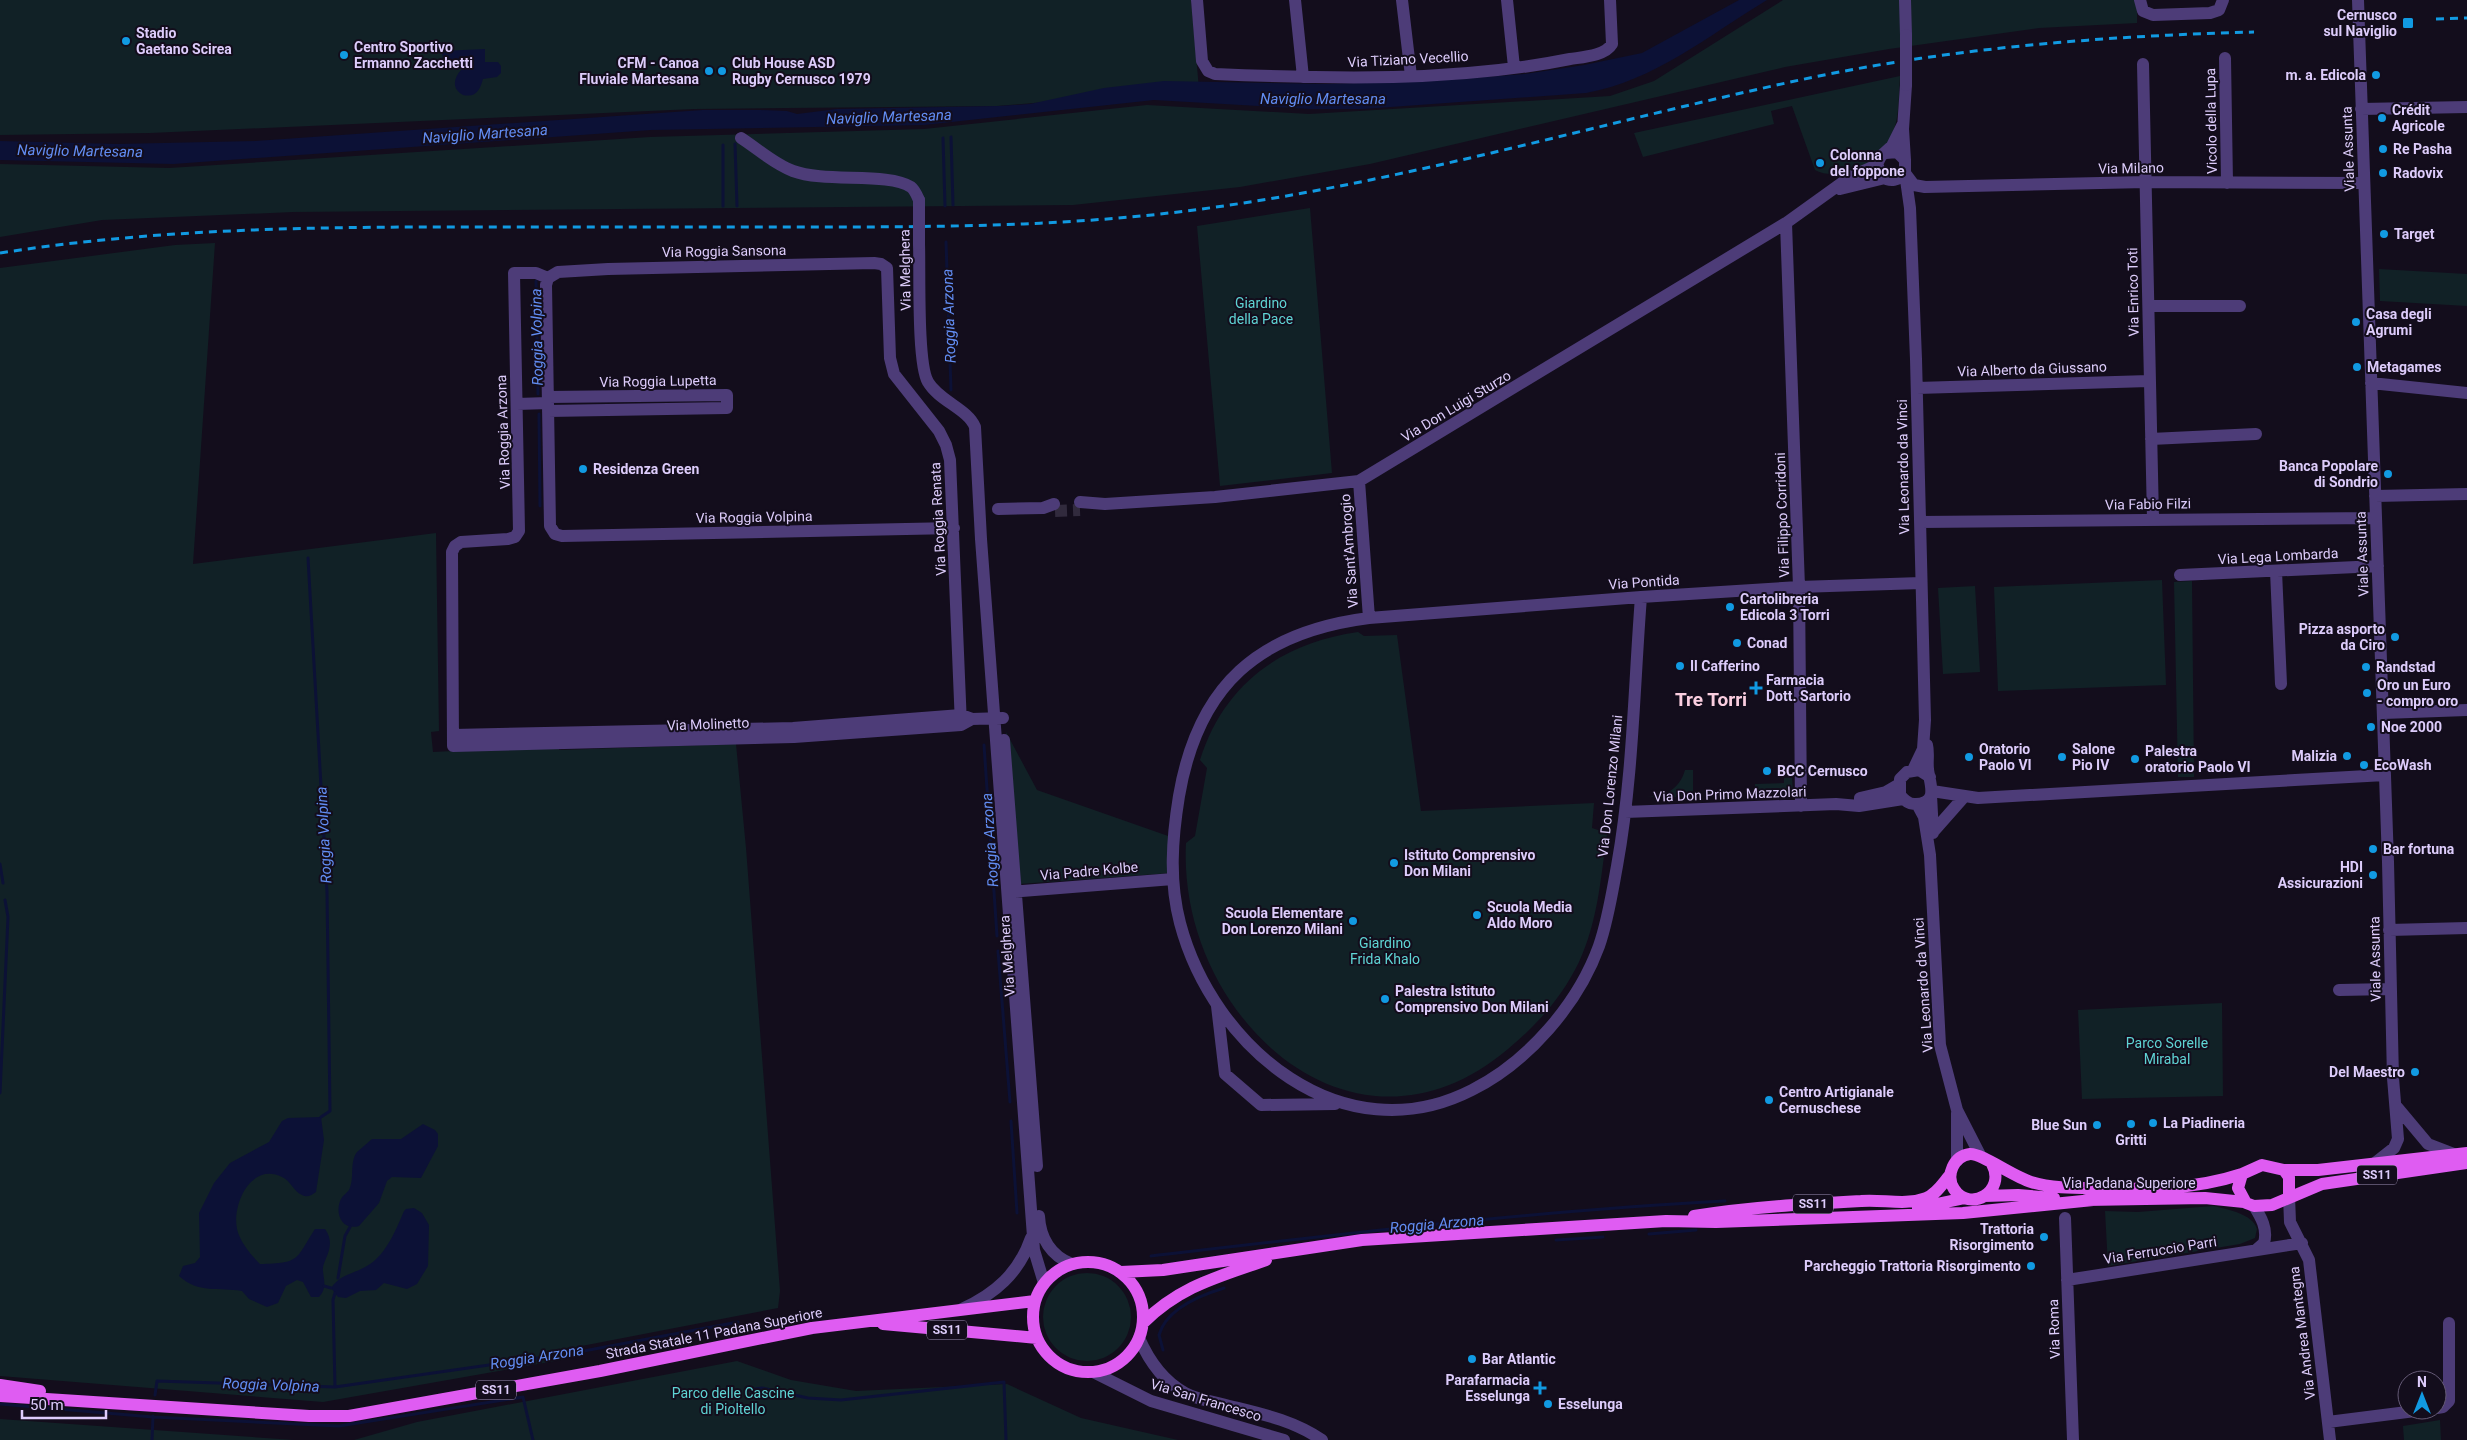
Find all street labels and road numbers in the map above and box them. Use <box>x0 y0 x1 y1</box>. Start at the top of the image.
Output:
street label: Via Tiziano Vecellio <box>1347 48 1469 70</box>
street label: Vicolo della Lupa <box>2202 68 2220 174</box>
street label: Viale Assunta <box>2339 106 2357 192</box>
street label: Via Milano <box>2098 159 2164 177</box>
street label: Via Melghera <box>896 229 914 311</box>
street label: Via Roggia Sansona <box>662 242 786 260</box>
street label: Via Enrico Toti <box>2124 247 2142 337</box>
street label: Via Alberto da Giussano <box>1957 358 2107 380</box>
street label: Via Don Luigi Sturzo <box>1398 367 1514 445</box>
street label: Via Roggia Lupetta <box>599 372 717 390</box>
street label: Via Roggia Arzona <box>493 375 513 489</box>
street label: Via Leonardo da Vinci <box>1894 399 1912 535</box>
street label: Via Filippo Corridoni <box>1772 452 1792 578</box>
street label: Via Roggia Renata <box>927 462 949 576</box>
street label: Via Sant'Ambrogio <box>1337 493 1361 609</box>
street label: Via Fabio Filzi <box>2105 495 2191 513</box>
street label: Via Roggia Volpina <box>695 508 813 526</box>
street label: Viale Assunta <box>2353 511 2371 597</box>
street label: Via Lega Lombarda <box>2217 545 2339 567</box>
street label: Via Pontida <box>1608 572 1680 592</box>
street label: Via Don Lorenzo Milani <box>1595 714 1625 858</box>
street label: Via Molinetto <box>666 715 750 733</box>
street label: Via Don Primo Mazzolari <box>1653 783 1807 805</box>
street label: Via Padre Kolbe <box>1039 859 1139 883</box>
street label: Via Melghera <box>996 915 1018 997</box>
street label: Viale Assunta <box>2366 916 2384 1002</box>
street label: Via Leonardo da Vinci <box>1910 917 1936 1053</box>
road number: SS11 <box>2357 1166 2397 1184</box>
street label: Via Padana Superiore <box>2062 1175 2196 1191</box>
road number: SS11 <box>1793 1194 1833 1214</box>
street label: Via Ferruccio Parri <box>2102 1233 2218 1267</box>
street label: Via Andrea Mantegna <box>2286 1265 2318 1401</box>
street label: Via Roma <box>2045 1299 2063 1359</box>
street label: Strada Statale 11 Padana Superiore <box>604 1304 824 1362</box>
road number: SS11 <box>927 1320 967 1340</box>
street label: Via San Francesco <box>1149 1376 1263 1424</box>
road number: SS11 <box>476 1380 516 1400</box>

